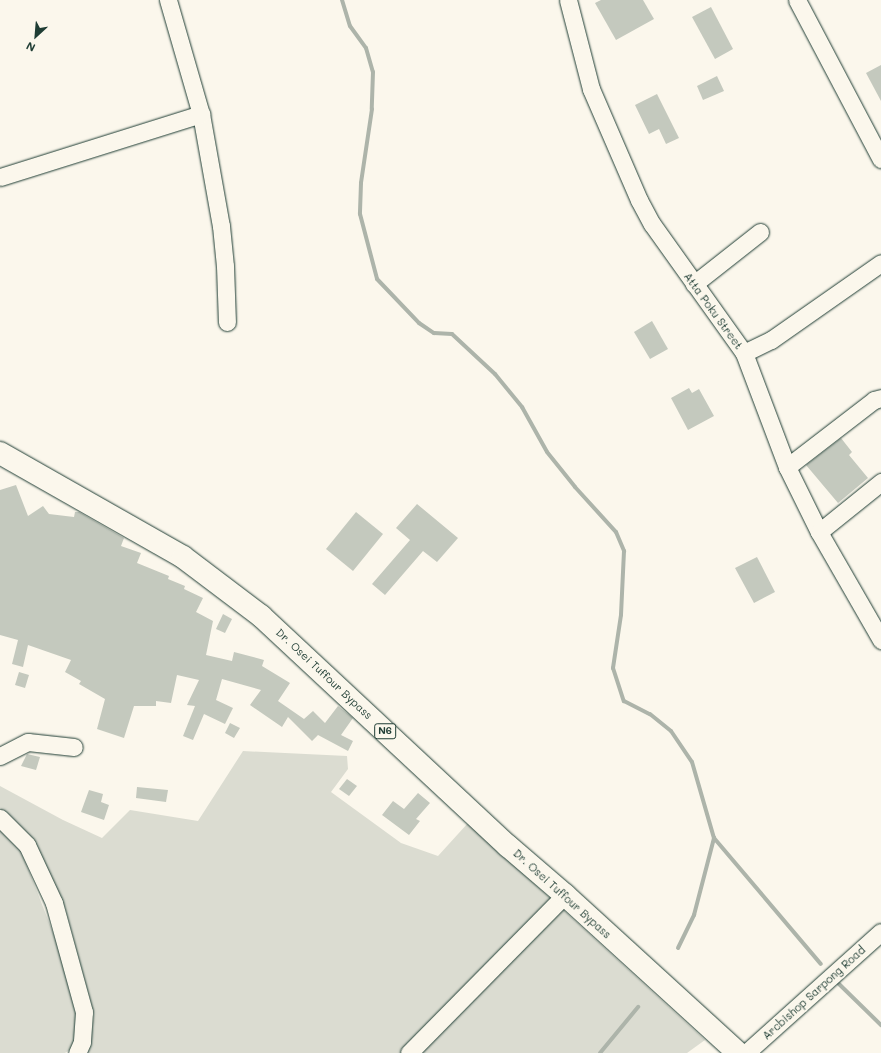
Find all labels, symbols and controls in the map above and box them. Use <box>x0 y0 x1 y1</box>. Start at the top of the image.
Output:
north arrow <box>16 16 56 56</box>
text: N <box>23 39 38 56</box>
street label: Atta Poku Street <box>681 270 745 352</box>
street label: Dr. Osei Tuffour Bypass <box>273 626 375 722</box>
road number: N6 <box>374 723 396 739</box>
street label: Dr. Osei Tuffour Bypass <box>510 847 614 941</box>
street label: Arcbishop Sarpong Road <box>760 943 868 1043</box>

